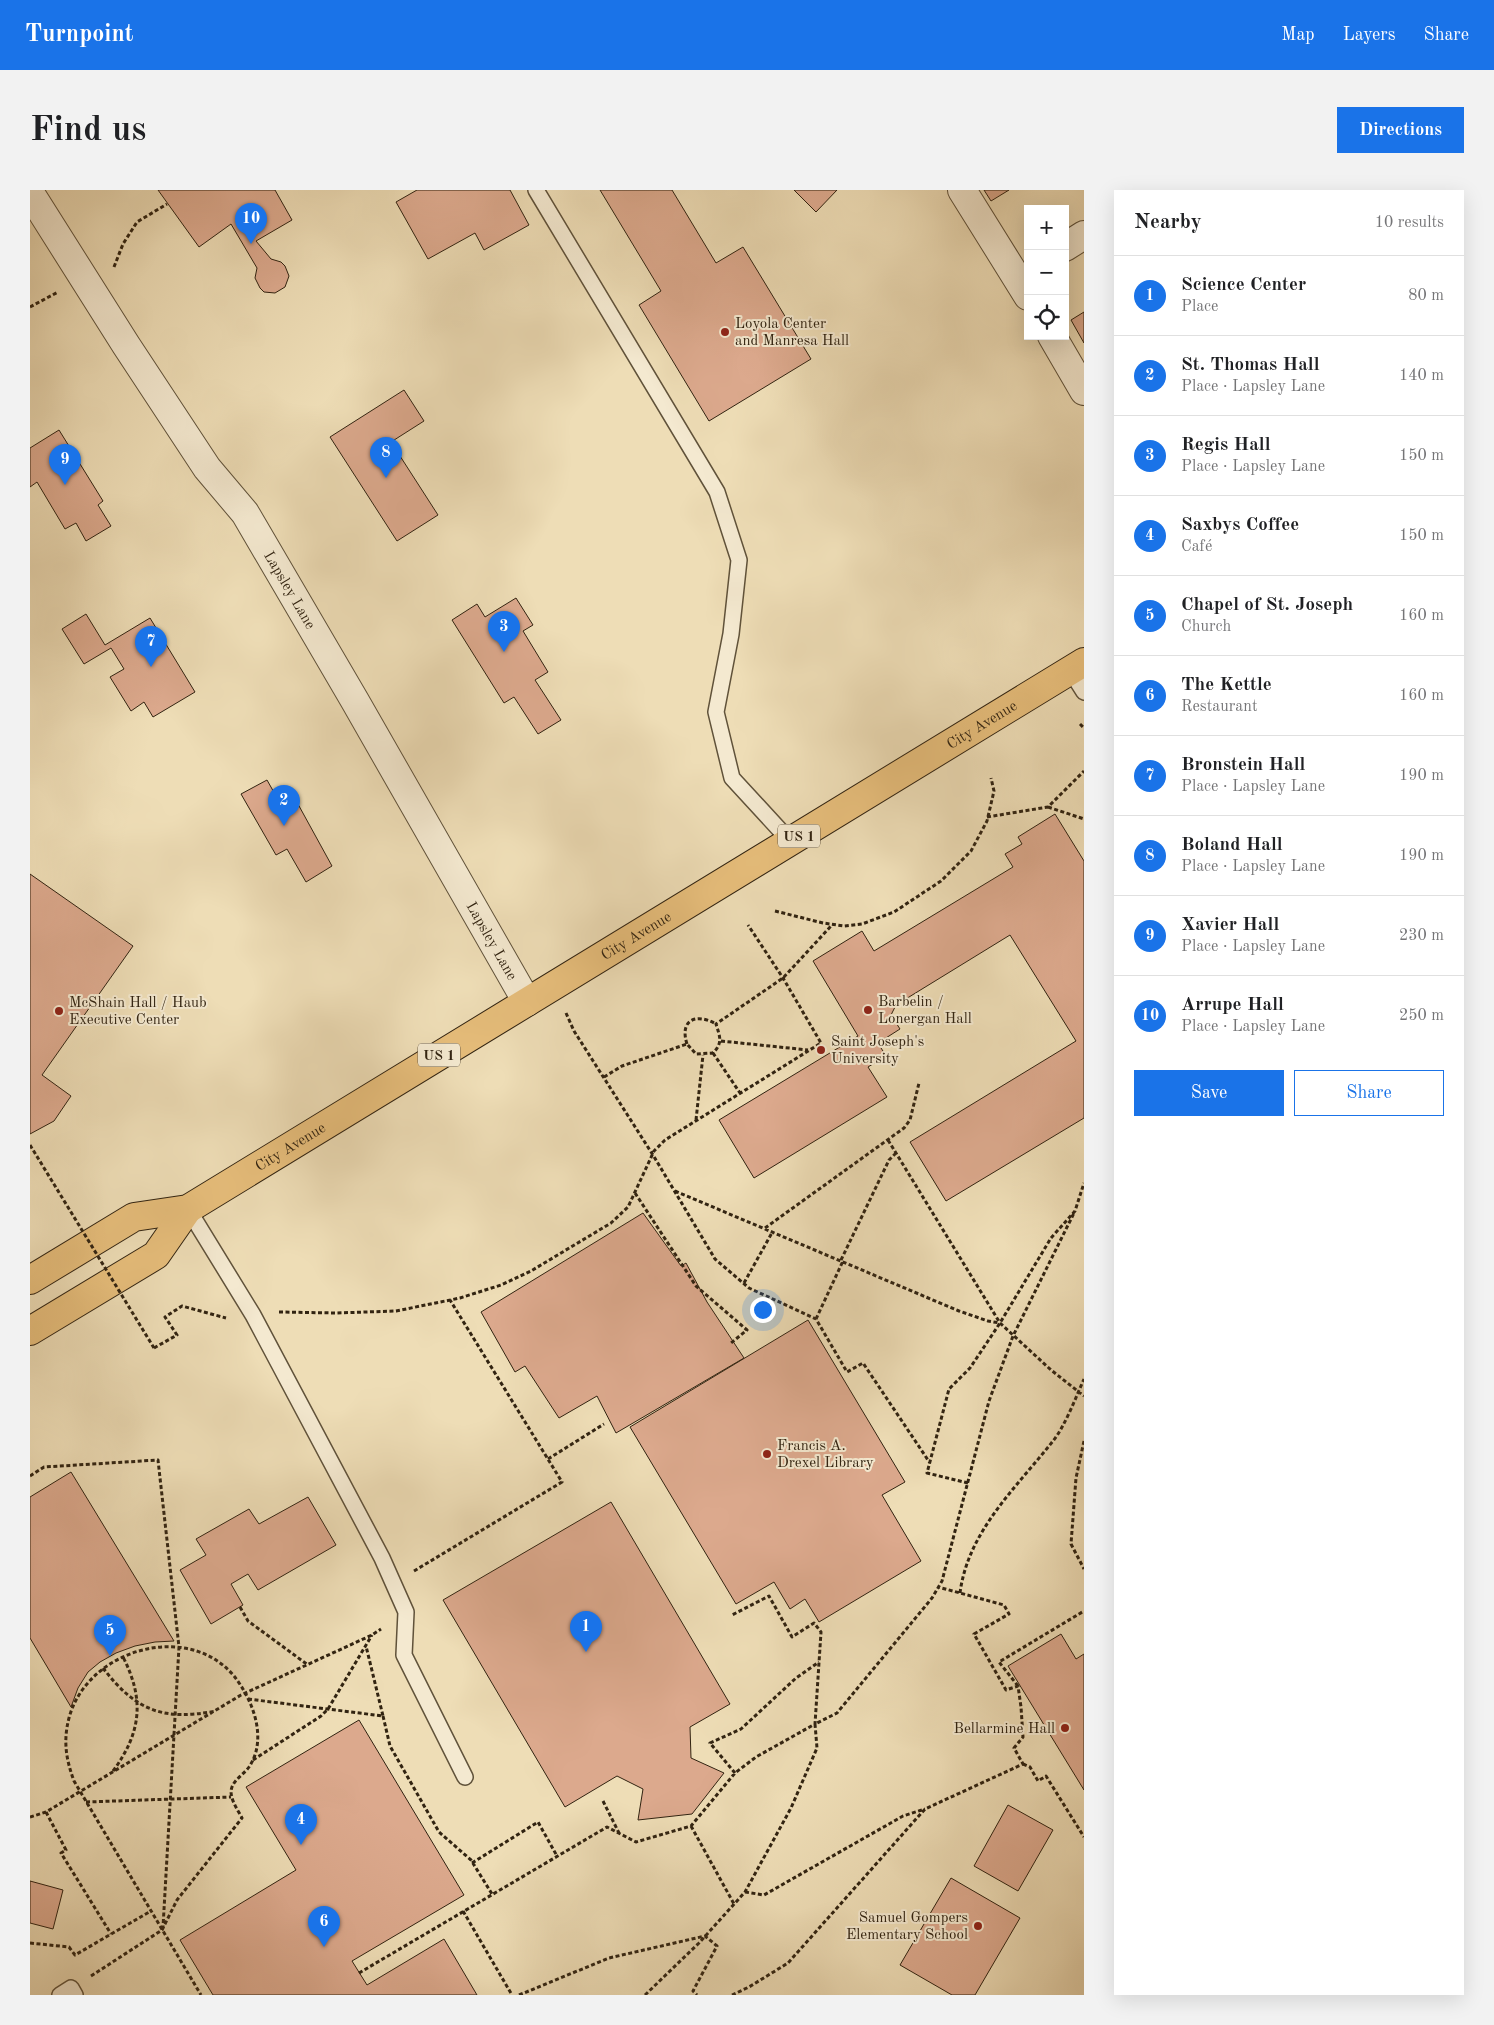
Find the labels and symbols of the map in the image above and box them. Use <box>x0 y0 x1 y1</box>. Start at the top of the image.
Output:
pin: 10 <box>235 203 267 244</box>
place label: Loyola Center and Manresa Hall <box>735 317 849 349</box>
marker: Loyola Center and Manresa Hall <box>719 326 731 338</box>
pin: 8 <box>370 437 402 478</box>
pin: 9 <box>49 444 81 485</box>
street label: Lapsley Lane <box>260 549 317 632</box>
pin: 3 <box>488 611 520 652</box>
pin: 7 <box>135 626 167 667</box>
street label: City Avenue <box>945 699 1020 753</box>
pin: 2 <box>268 785 300 826</box>
road number: US 1 <box>778 824 820 848</box>
street label: Lapsley Lane <box>463 900 519 983</box>
street label: City Avenue <box>599 910 675 964</box>
place label: Barbelin / Lonergan Hall <box>878 995 972 1027</box>
place label: McShain Hall / Haub Executive Center <box>69 996 207 1028</box>
marker: Barbelin / Lonergan Hall <box>862 1004 874 1016</box>
marker: McShain Hall / Haub Executive Center <box>53 1005 65 1017</box>
place label: Saint Joseph's University <box>831 1035 924 1067</box>
road number: US 1 <box>418 1044 460 1066</box>
marker: Saint Joseph's University <box>815 1044 827 1056</box>
street label: City Avenue <box>253 1121 329 1175</box>
your location <box>750 1297 776 1323</box>
place label: Francis A. Drexel Library <box>777 1439 874 1471</box>
marker: Francis A. Drexel Library <box>761 1448 773 1460</box>
pin: 1 <box>570 1611 602 1652</box>
pin: 5 <box>94 1615 126 1656</box>
place label: Bellarmine Hall <box>954 1722 1055 1737</box>
marker: Bellarmine Hall <box>1059 1722 1071 1734</box>
pin: 4 <box>285 1804 317 1845</box>
pin: 6 <box>308 1906 340 1947</box>
place label: Samuel Gompers Elementary School <box>846 1911 968 1943</box>
marker: Samuel Gompers Elementary School <box>972 1920 984 1932</box>

